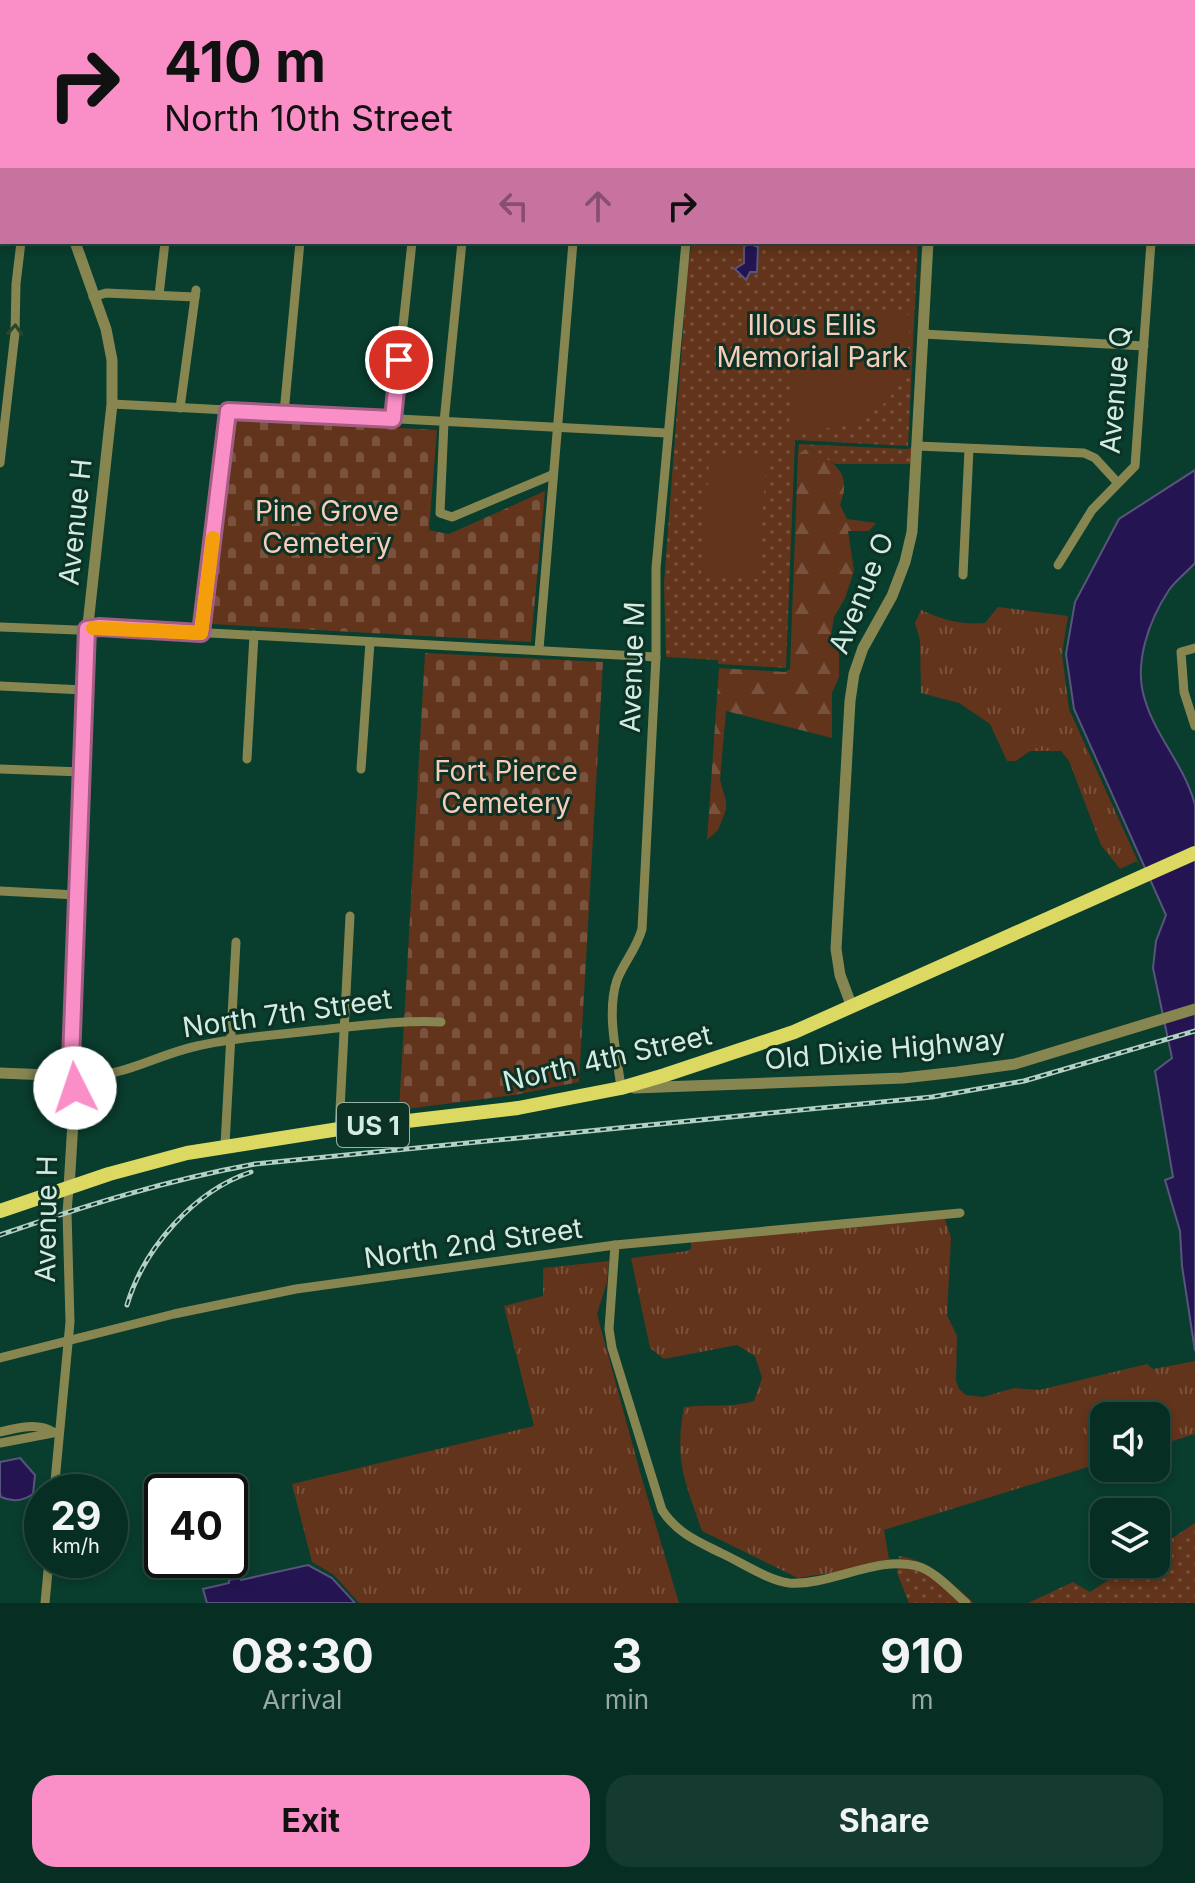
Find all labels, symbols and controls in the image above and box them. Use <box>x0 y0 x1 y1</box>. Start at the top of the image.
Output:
text: 410 m <box>164 28 326 96</box>
icon: right <box>32 32 136 136</box>
text: North 10th Street <box>164 96 453 140</box>
icon: left <box>492 184 536 228</box>
icon: ahead <box>576 184 620 228</box>
icon: right <box>660 184 704 228</box>
park label: Illous Ellis Memorial Park <box>716 308 908 374</box>
one-way arrow <box>6 323 23 336</box>
street label: Avenue Q <box>1093 325 1137 455</box>
pin <box>365 326 433 394</box>
icon: arrive <box>377 338 421 382</box>
street label: Avenue H <box>51 457 99 587</box>
park label: Pine Grove Cemetery <box>255 494 399 560</box>
street label: Avenue O <box>821 527 901 659</box>
street label: Avenue M <box>613 601 651 733</box>
park label: Fort Pierce Cemetery <box>434 754 578 820</box>
street label: North 7th Street <box>180 981 394 1045</box>
street label: North 4th Street <box>499 1017 715 1099</box>
street label: Old Dixie Highway <box>763 1022 1007 1076</box>
position arrow <box>33 1046 117 1130</box>
road number: US 1 <box>337 1103 409 1147</box>
street label: Avenue H <box>28 1155 64 1283</box>
street label: North 2nd Street <box>362 1211 584 1275</box>
map controls <box>1090 1402 1170 1578</box>
button: sound <box>1090 1402 1170 1482</box>
speed limit sign: 40 <box>144 1474 248 1578</box>
text: 29 <box>50 1491 102 1540</box>
button: layers <box>1090 1498 1170 1578</box>
text: km/h <box>52 1534 100 1558</box>
text: 08:30 <box>231 1626 374 1685</box>
text: 3 <box>611 1626 642 1685</box>
text: 910 <box>880 1626 964 1685</box>
text: Arrival <box>262 1684 342 1715</box>
text: min <box>605 1684 649 1715</box>
text: m <box>911 1684 933 1715</box>
button: Exit <box>32 1775 590 1867</box>
button: Share <box>606 1775 1163 1867</box>

